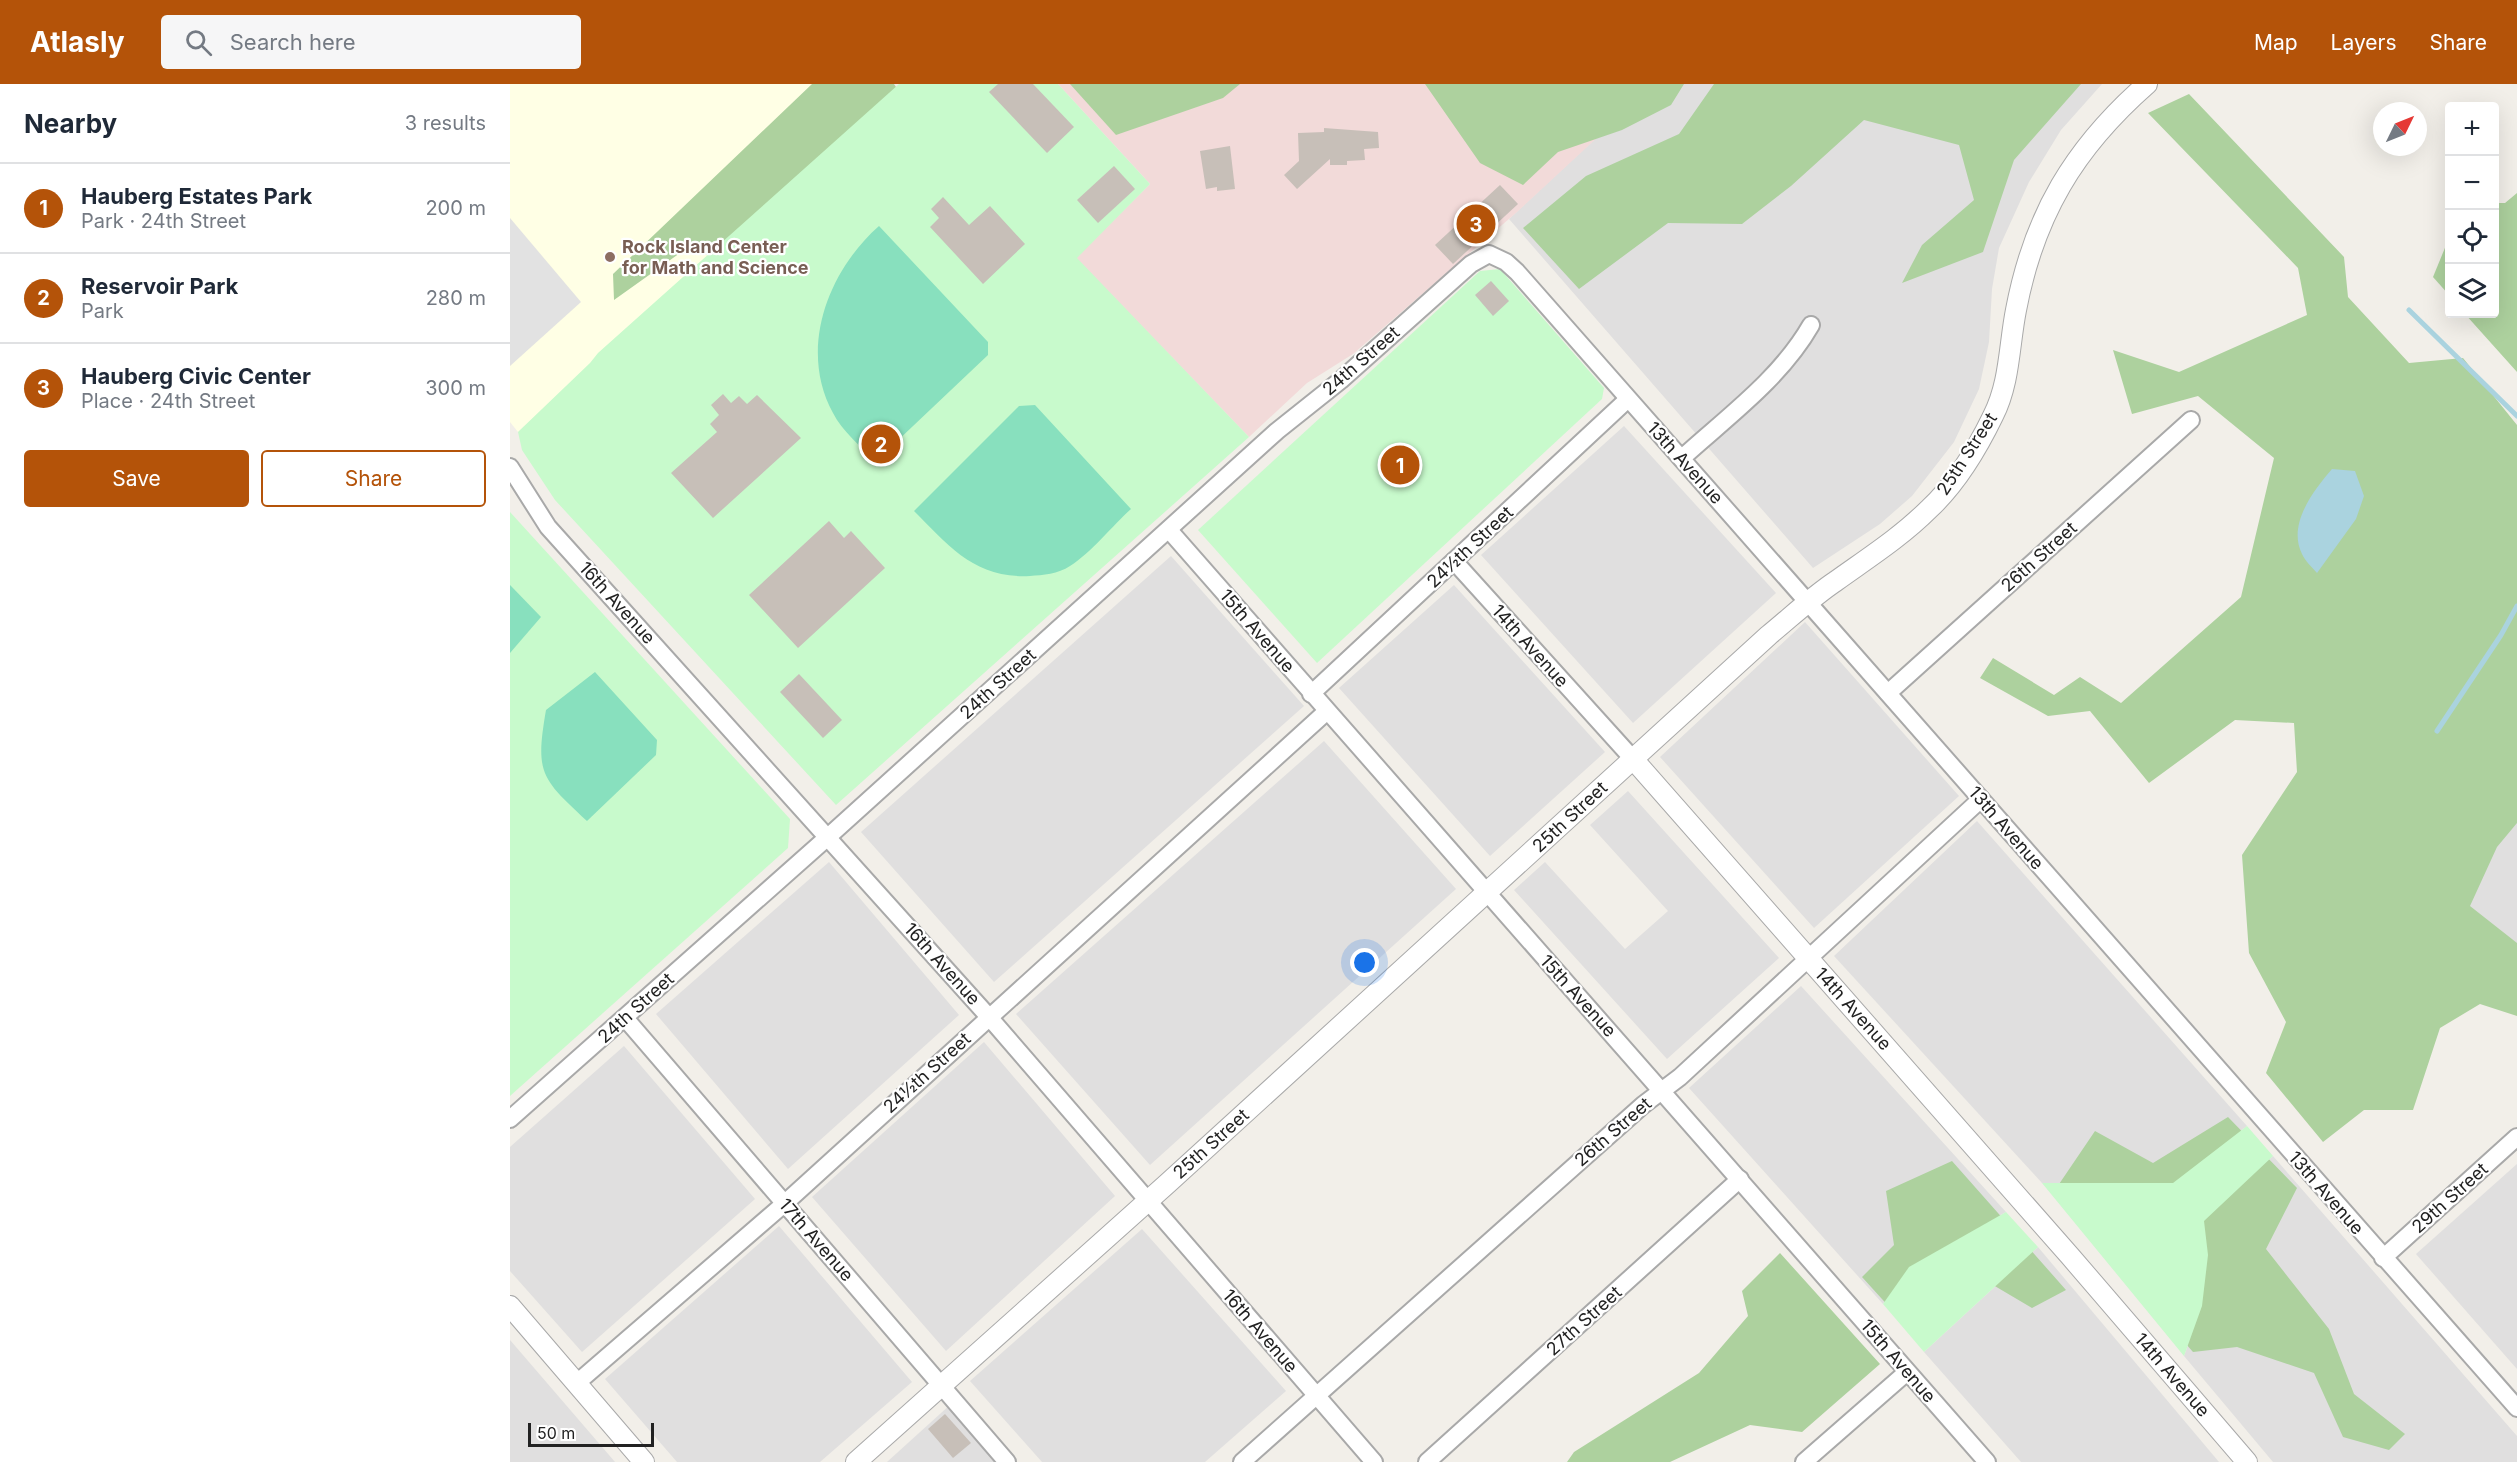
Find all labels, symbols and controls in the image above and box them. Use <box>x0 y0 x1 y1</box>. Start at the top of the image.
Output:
search box <box>161 15 581 69</box>
text: Atlasly <box>30 25 125 59</box>
icon: search <box>182 26 215 59</box>
text: Search here <box>230 29 356 55</box>
text: Map <box>2254 30 2298 55</box>
text: Layers <box>2331 30 2397 55</box>
text: Share <box>2430 30 2487 55</box>
north arrow <box>2373 102 2427 156</box>
map controls <box>2445 102 2499 318</box>
button: + <box>2445 102 2499 156</box>
text: Nearby <box>24 108 117 139</box>
text: 3 results <box>405 111 486 135</box>
button: − <box>2445 156 2499 210</box>
text: Hauberg Estates Park <box>81 183 312 209</box>
text: 1 <box>39 196 48 220</box>
text: 200 m <box>425 196 486 220</box>
pin: 3 <box>1456 202 1496 246</box>
text: Park · 24th Street <box>81 209 246 233</box>
button: locate <box>2445 210 2499 264</box>
place label: Rock Island Center for Math and Science <box>622 236 809 278</box>
marker: Rock Island Center for Math and Science <box>603 250 617 264</box>
button: layers <box>2445 264 2499 318</box>
text: Reservoir Park <box>81 273 238 299</box>
text: 2 <box>37 286 50 310</box>
text: 280 m <box>426 286 486 310</box>
text: Park <box>81 299 124 323</box>
street label: 24th Street <box>1318 322 1403 400</box>
text: Hauberg Civic Center <box>81 363 311 389</box>
text: 3 <box>37 376 50 400</box>
text: 300 m <box>425 376 486 400</box>
text: Place · 24th Street <box>81 389 255 413</box>
street label: 25th Street <box>1932 408 2001 499</box>
street label: 13th Avenue <box>1643 417 1728 508</box>
pin: 2 <box>862 422 901 466</box>
pin: 1 <box>1380 442 1420 488</box>
button: Save <box>24 450 249 507</box>
button: Share <box>261 450 486 507</box>
street label: 24½th Street <box>1422 501 1517 592</box>
street label: 26th Street <box>1997 517 2081 596</box>
street label: 16th Avenue <box>575 557 660 648</box>
street label: 15th Avenue <box>1216 585 1299 676</box>
street label: 14th Avenue <box>1488 600 1573 691</box>
street label: 24th Street <box>955 644 1040 723</box>
street label: 25th Street <box>1528 777 1611 856</box>
street label: 13th Avenue <box>1965 782 2048 874</box>
street label: 16th Avenue <box>900 918 985 1009</box>
your location <box>1350 948 1379 977</box>
street label: 15th Avenue <box>1536 950 1621 1041</box>
street label: 14th Avenue <box>1811 963 1896 1054</box>
street label: 24th Street <box>593 968 678 1047</box>
street label: 24½th Street <box>879 1028 975 1117</box>
street label: 26th Street <box>1570 1093 1655 1171</box>
street label: 25th Street <box>1169 1104 1253 1183</box>
street label: 13th Avenue <box>2285 1147 2368 1239</box>
street label: 29th Street <box>2407 1158 2492 1237</box>
street label: 17th Avenue <box>775 1194 858 1285</box>
street label: 27th Street <box>1542 1281 1626 1360</box>
street label: 16th Avenue <box>1219 1285 1302 1377</box>
street label: 15th Avenue <box>1857 1315 1940 1406</box>
street label: 14th Avenue <box>2130 1329 2214 1421</box>
scale bar <box>528 1420 654 1448</box>
text: 50 m <box>537 1423 575 1443</box>

